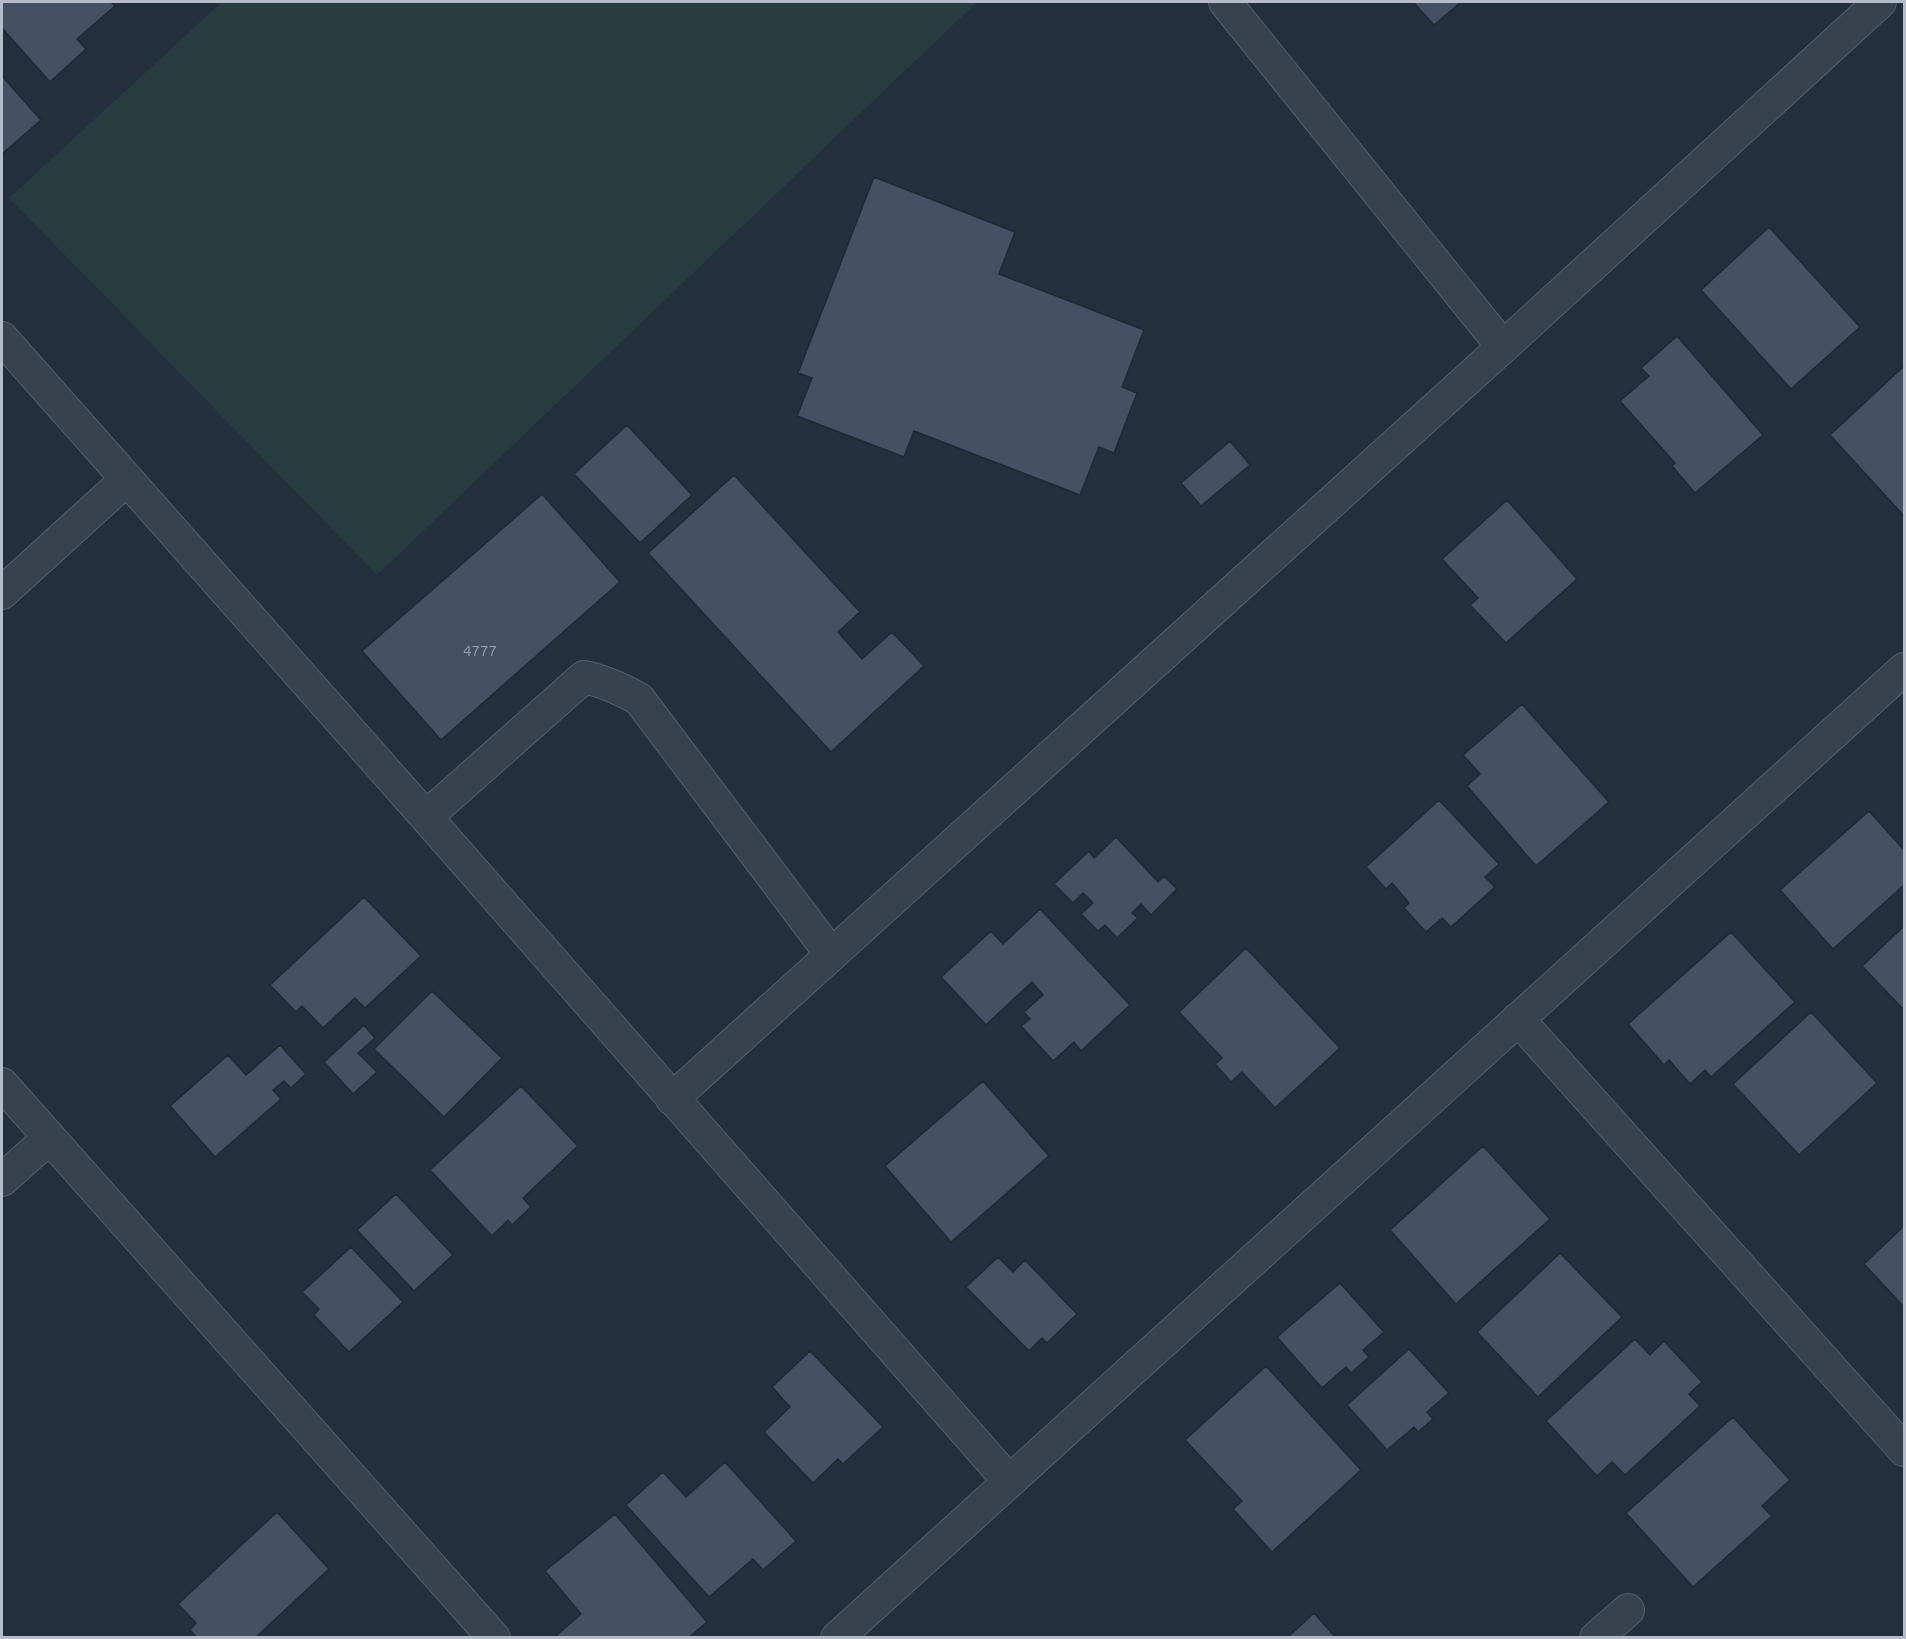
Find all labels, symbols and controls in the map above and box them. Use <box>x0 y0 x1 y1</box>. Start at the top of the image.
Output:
house number: 4777 <box>463 642 497 659</box>

